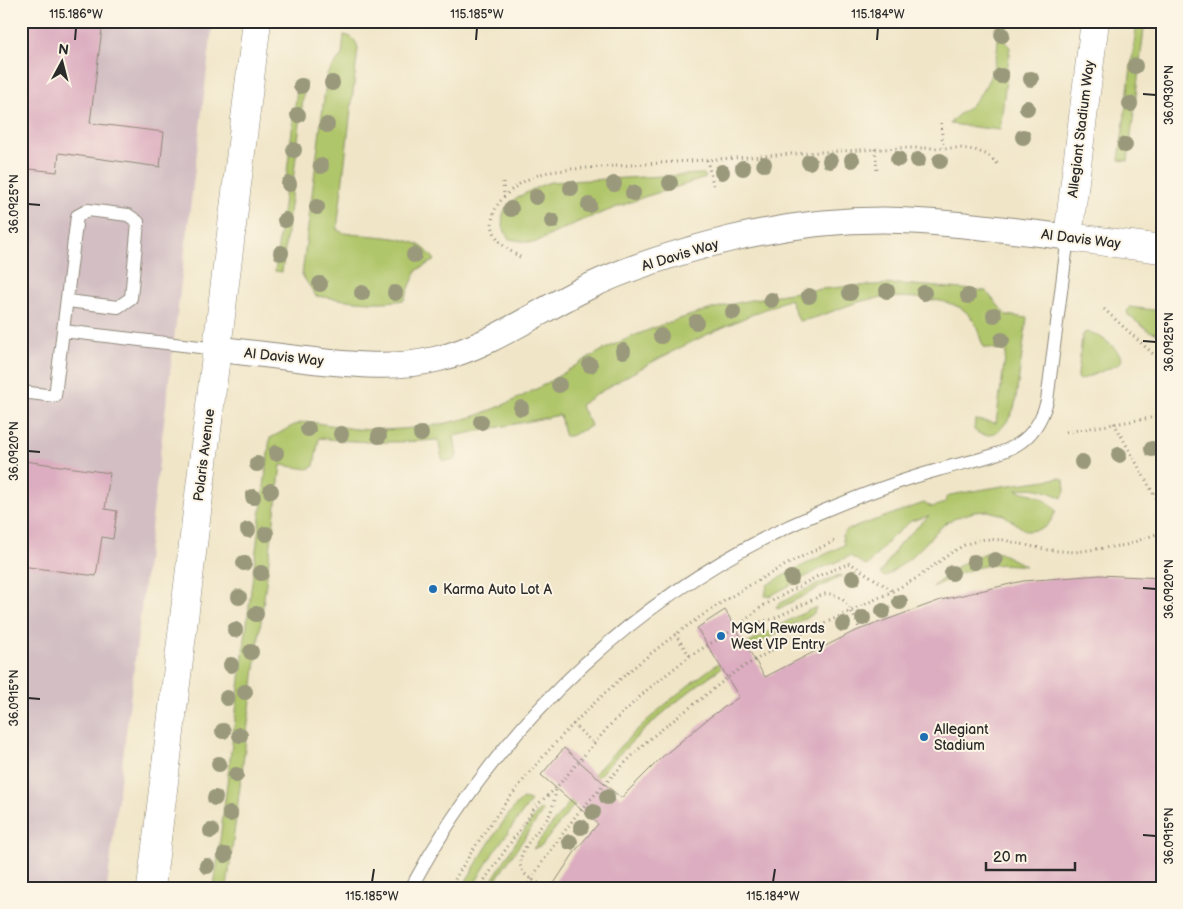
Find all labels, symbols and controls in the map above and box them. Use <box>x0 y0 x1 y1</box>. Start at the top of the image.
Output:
text: 115.186°W <box>49 7 103 22</box>
text: 115.185°W <box>450 7 504 22</box>
text: 115.184°W <box>851 7 905 22</box>
north arrow <box>38 38 88 88</box>
text: N <box>57 41 70 59</box>
street label: Allegiant Stadium Way <box>1064 59 1098 199</box>
text: 36.0930°N <box>1162 65 1177 125</box>
text: 36.0925°N <box>7 174 22 234</box>
street label: Al Davis Way <box>1040 226 1122 252</box>
street label: Al Davis Way <box>639 235 721 275</box>
text: 36.0925°N <box>1162 312 1177 372</box>
street label: Al Davis Way <box>243 344 325 370</box>
street label: Polaris Avenue <box>190 408 218 502</box>
text: 36.0920°N <box>7 421 22 481</box>
text: 36.0920°N <box>1162 559 1177 619</box>
place label: Karma Auto Lot A <box>443 581 552 598</box>
marker: Karma Auto Lot A <box>427 583 439 595</box>
place label: MGM Rewards West VIP Entry <box>731 620 826 653</box>
marker: MGM Rewards West VIP Entry <box>715 630 727 642</box>
text: 36.0915°N <box>7 670 22 726</box>
place label: Allegiant Stadium <box>934 721 989 754</box>
marker: Allegiant Stadium <box>918 731 930 743</box>
text: 36.0915°N <box>1162 808 1177 864</box>
scale bar <box>986 839 1074 871</box>
text: 20 m <box>993 848 1027 867</box>
text: 115.185°W <box>345 889 399 904</box>
text: 115.184°W <box>746 889 800 904</box>

